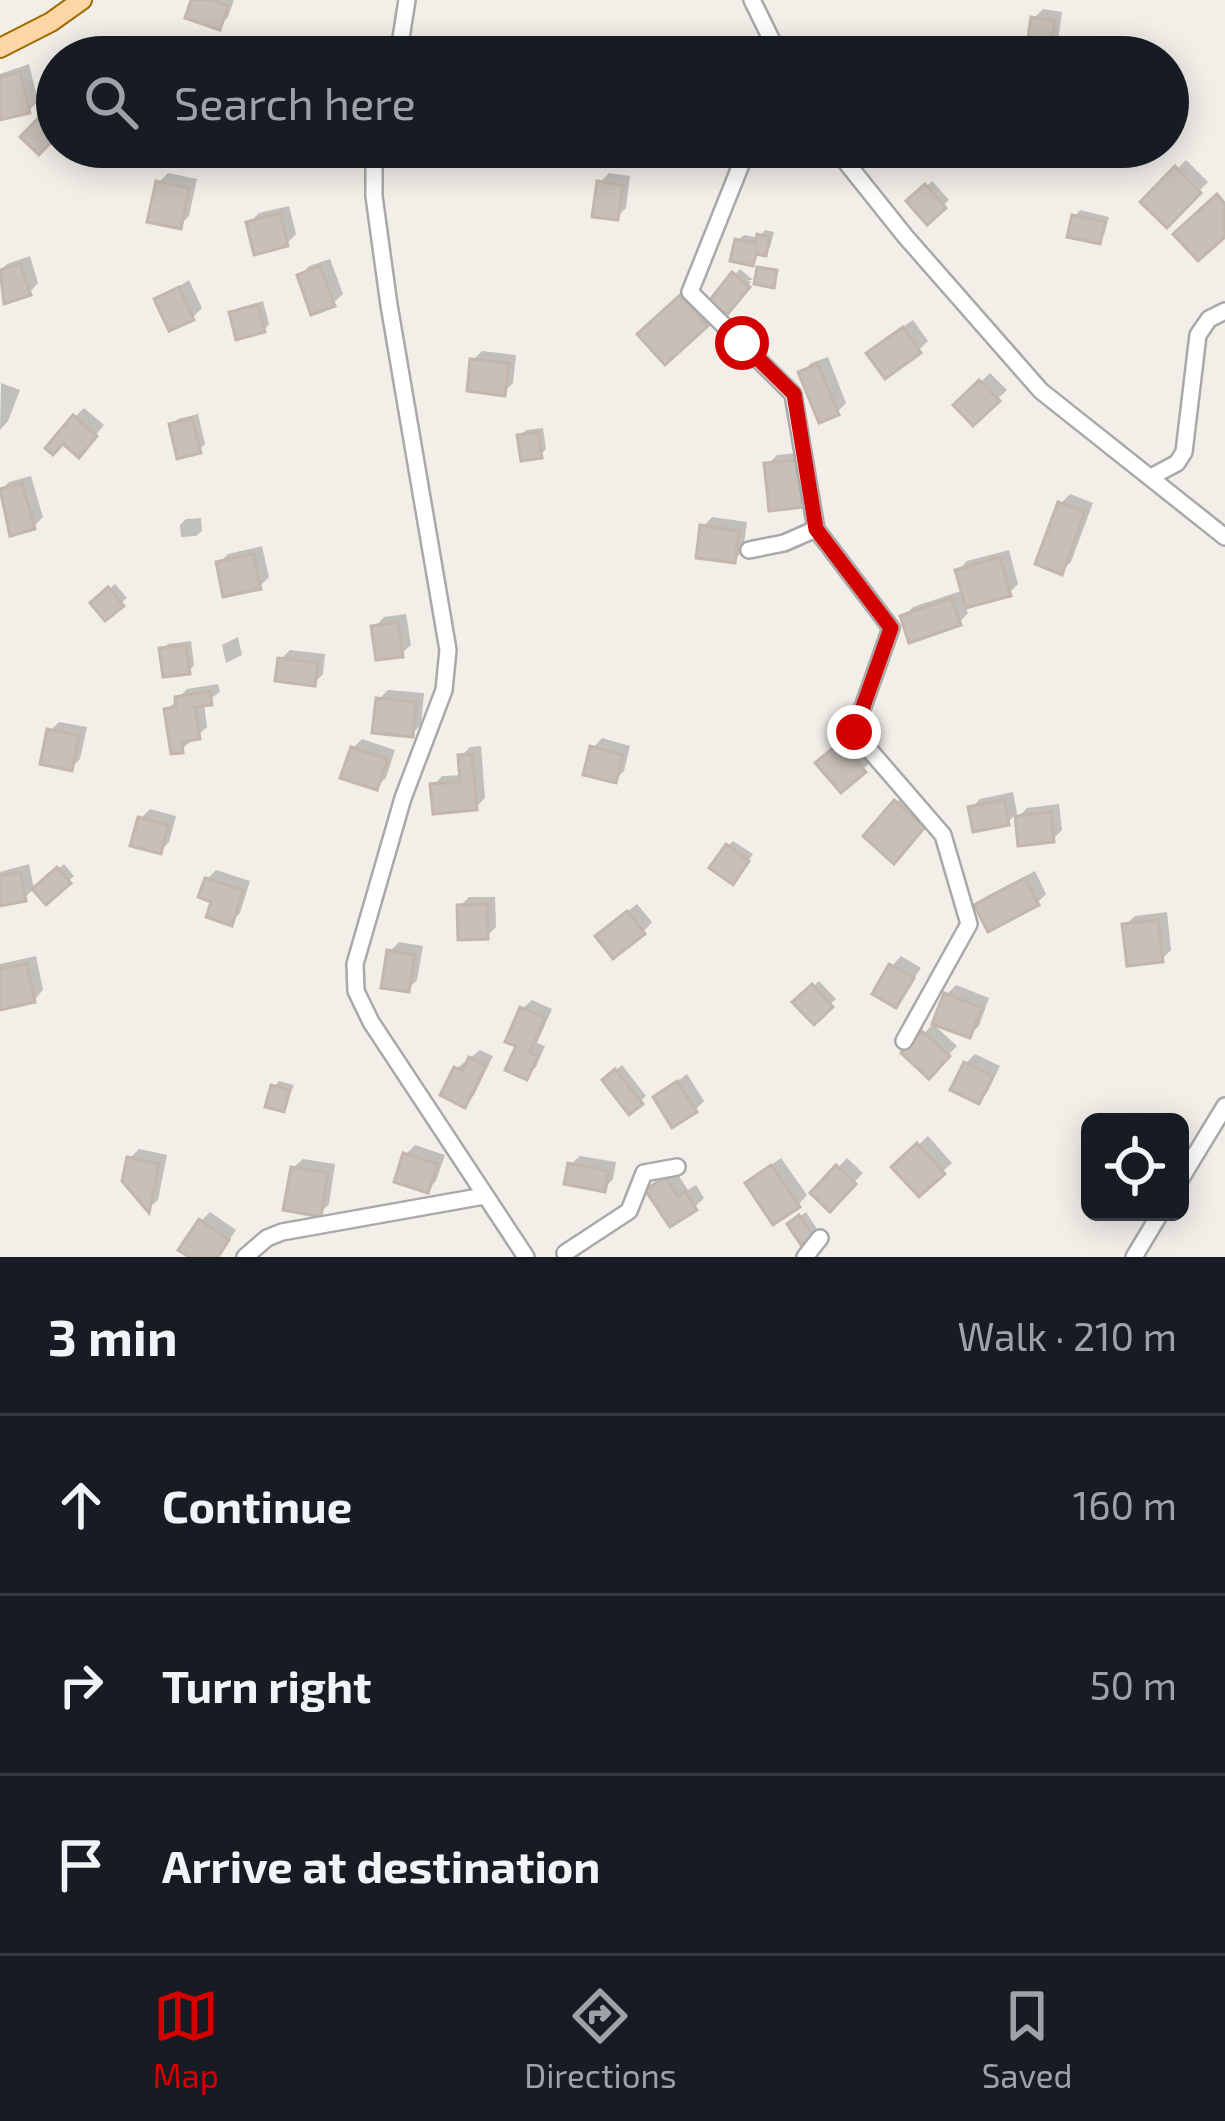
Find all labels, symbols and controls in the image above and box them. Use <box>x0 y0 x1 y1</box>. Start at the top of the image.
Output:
search box <box>36 36 1189 168</box>
icon: search <box>78 69 144 135</box>
text: Search here <box>174 75 416 129</box>
route start <box>715 316 769 370</box>
route end <box>827 705 881 759</box>
map controls <box>1081 1113 1189 1221</box>
button: locate <box>1081 1113 1189 1221</box>
text: 3 min <box>48 1305 178 1366</box>
text: Walk · 210 m <box>958 1312 1177 1359</box>
icon: ahead <box>48 1472 114 1538</box>
text: Continue <box>162 1478 352 1532</box>
text: 160 m <box>1073 1481 1177 1528</box>
icon: right <box>48 1652 114 1718</box>
text: Turn right <box>162 1658 371 1712</box>
text: 50 m <box>1090 1661 1177 1708</box>
icon: arrive <box>48 1832 114 1898</box>
text: Arrive at destination <box>162 1838 600 1892</box>
tab: Map <box>153 1983 219 2095</box>
tab: Directions <box>524 1983 676 2095</box>
tab: Saved <box>982 1983 1072 2095</box>

